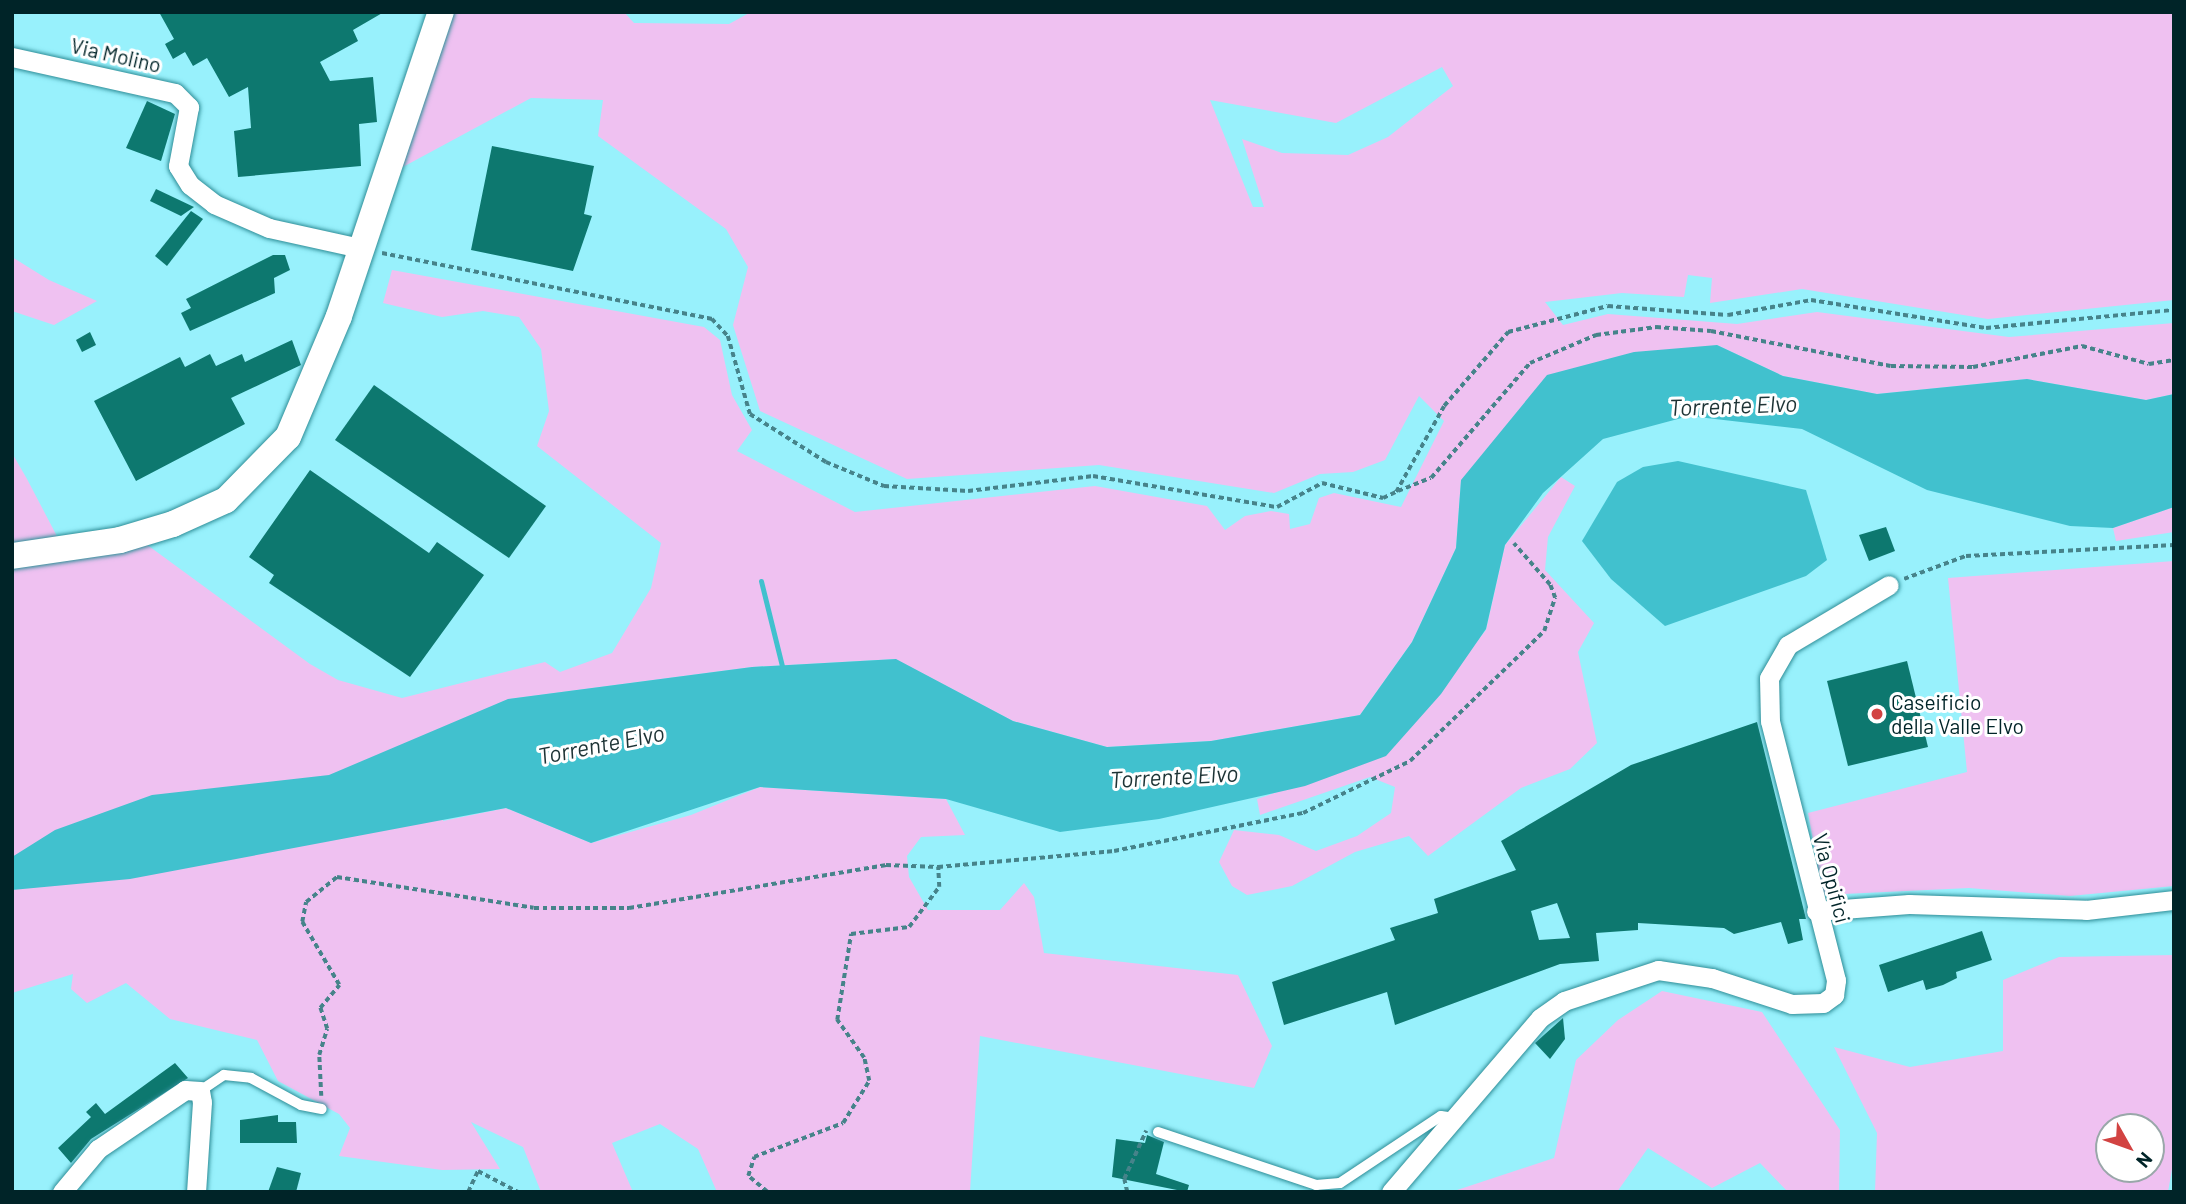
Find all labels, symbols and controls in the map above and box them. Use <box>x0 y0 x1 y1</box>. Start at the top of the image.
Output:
street label: Via Molino <box>68 32 164 78</box>
water label: Torrente Elvo <box>1668 389 1798 421</box>
place label: Caseificio della Valle Elvo <box>1891 689 2024 739</box>
marker: Caseificio della Valle Elvo <box>1869 706 1885 722</box>
water label: Torrente Elvo <box>535 718 667 770</box>
water label: Torrente Elvo <box>1109 759 1239 793</box>
street label: Via Opifici <box>1808 830 1856 926</box>
north arrow <box>2095 1113 2165 1183</box>
text: N <box>2132 1148 2158 1173</box>

